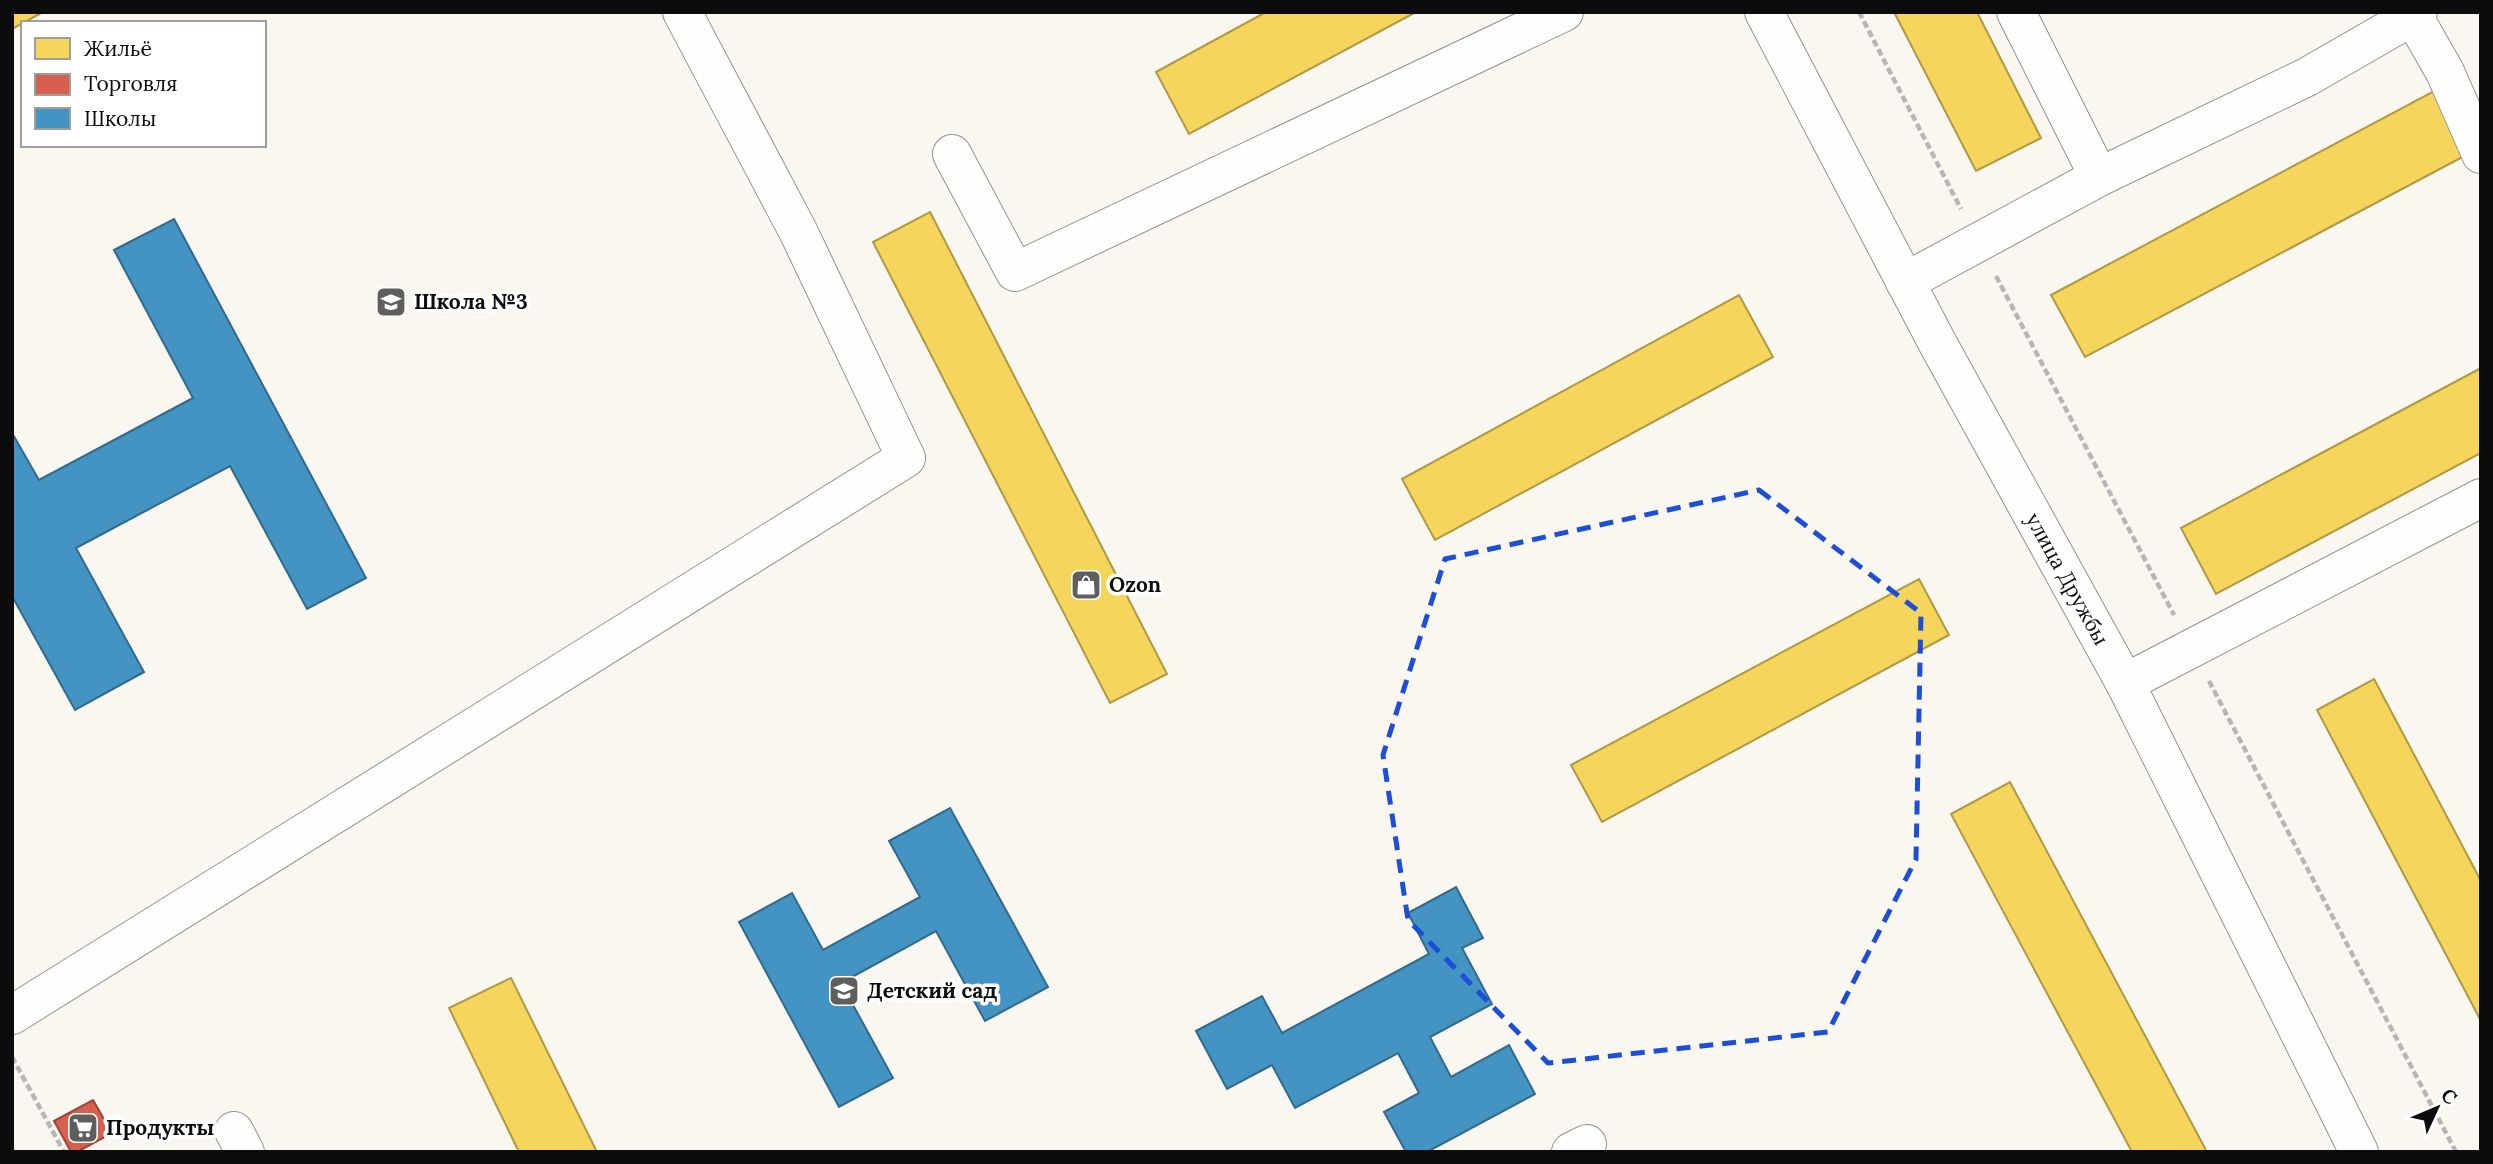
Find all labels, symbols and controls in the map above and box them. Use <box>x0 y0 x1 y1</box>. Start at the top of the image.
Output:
legend <box>21 21 266 147</box>
text: Жильё <box>84 35 152 62</box>
text: Торговля <box>84 70 178 97</box>
text: Школы <box>84 105 156 132</box>
school or university icon: Школа №3 <box>374 285 408 319</box>
place label: Школа №3 <box>414 288 528 315</box>
street label: улица Дружбы <box>2020 508 2115 650</box>
shop icon: Ozon <box>1069 568 1103 602</box>
place label: Ozon <box>1109 571 1161 598</box>
school or university icon: Детский сад <box>827 974 861 1008</box>
place label: Детский сад <box>867 977 997 1004</box>
north arrow <box>2402 1073 2472 1143</box>
text: С <box>2436 1083 2462 1109</box>
supermarket icon: Продукты <box>66 1111 100 1145</box>
place label: Продукты <box>106 1114 214 1141</box>

